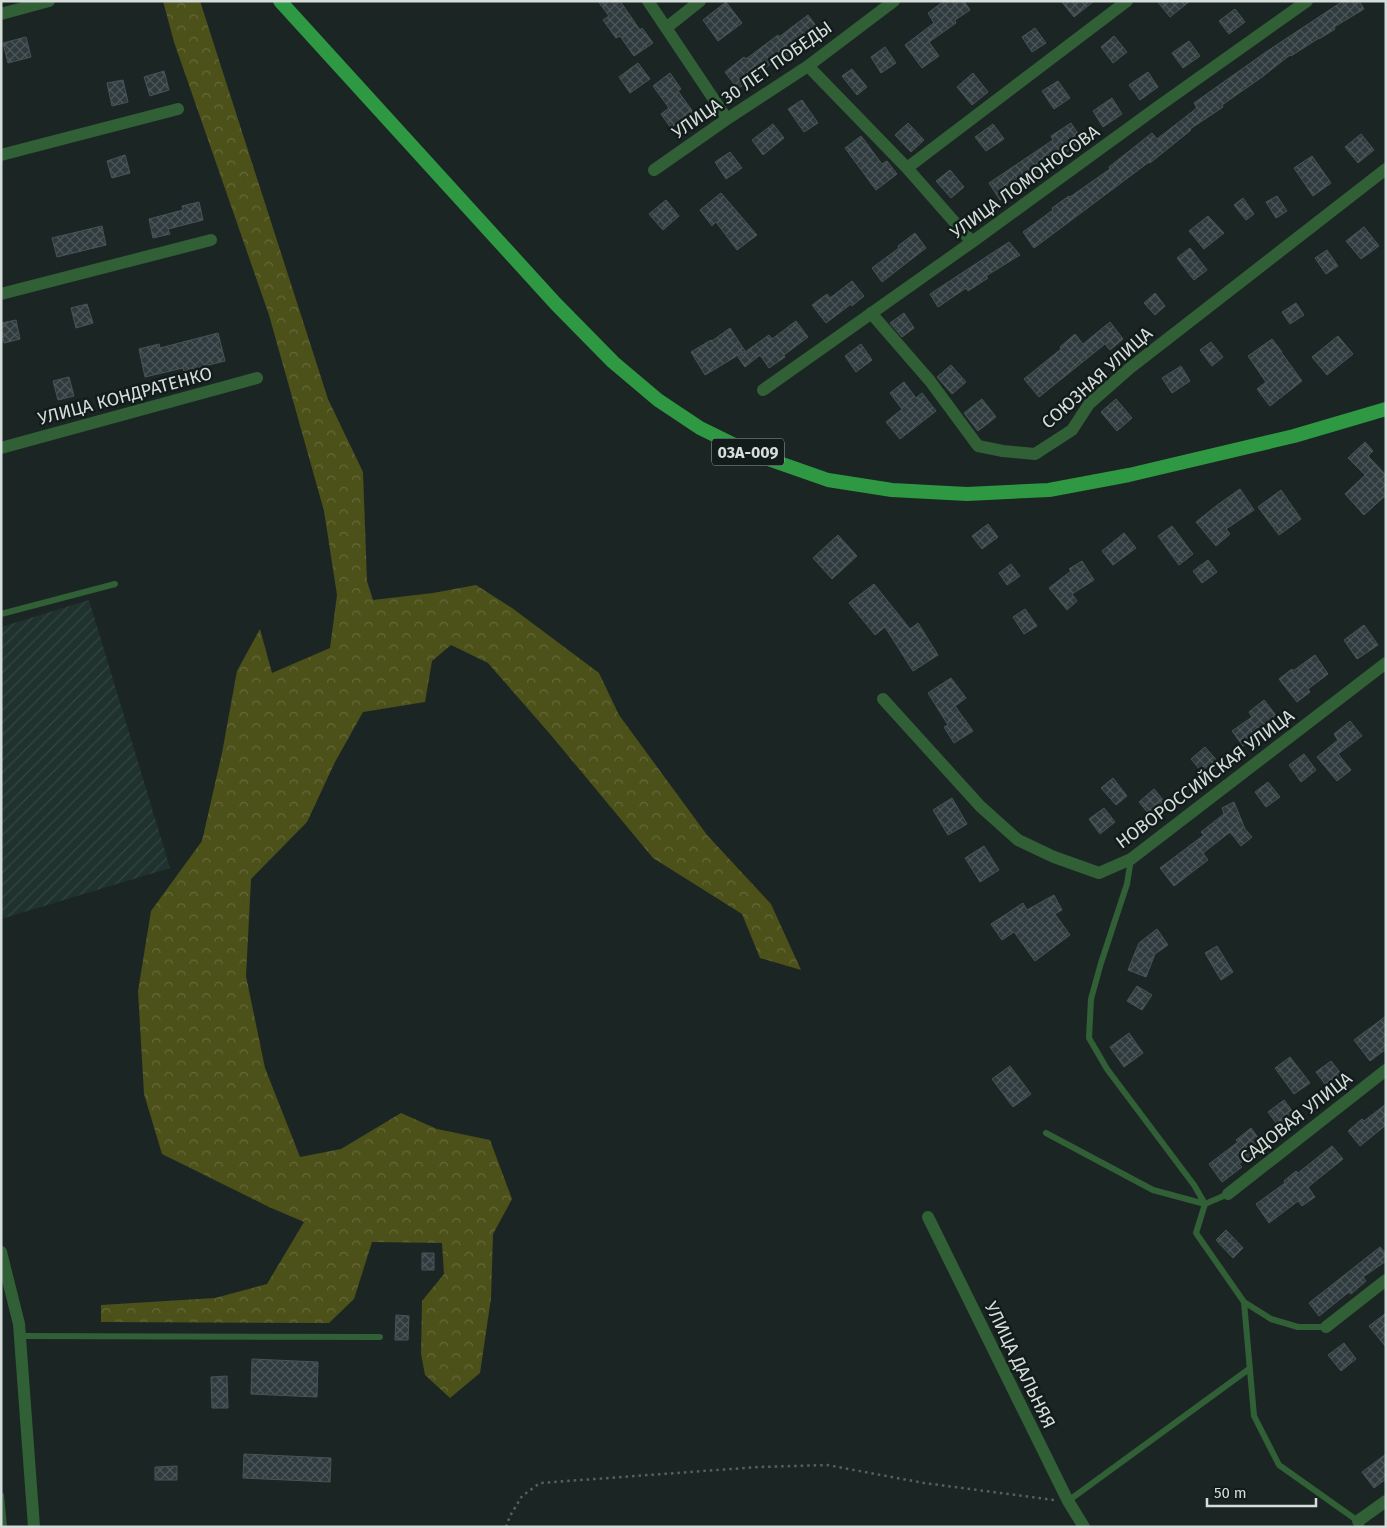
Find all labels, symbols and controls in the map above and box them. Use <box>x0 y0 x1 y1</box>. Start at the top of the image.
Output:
street label: УЛИЦА 30 ЛЕТ ПОБЕДЫ <box>668 16 836 144</box>
street label: УЛИЦА ЛОМОНОСОВА <box>946 120 1104 244</box>
street label: СОЮЗНАЯ УЛИЦА <box>1037 322 1157 433</box>
street label: УЛИЦА КОНДРАТЕНКО <box>36 362 214 430</box>
road number: 03А-009 <box>712 438 784 466</box>
street label: НОВОРОССИЙСКАЯ УЛИЦА <box>1111 704 1299 853</box>
street label: САДОВАЯ УЛИЦА <box>1235 1067 1357 1169</box>
street label: УЛИЦА ДАЛЬНЯЯ <box>980 1298 1060 1432</box>
scale bar <box>1207 1476 1316 1508</box>
text: 50 m <box>1214 1484 1247 1502</box>

